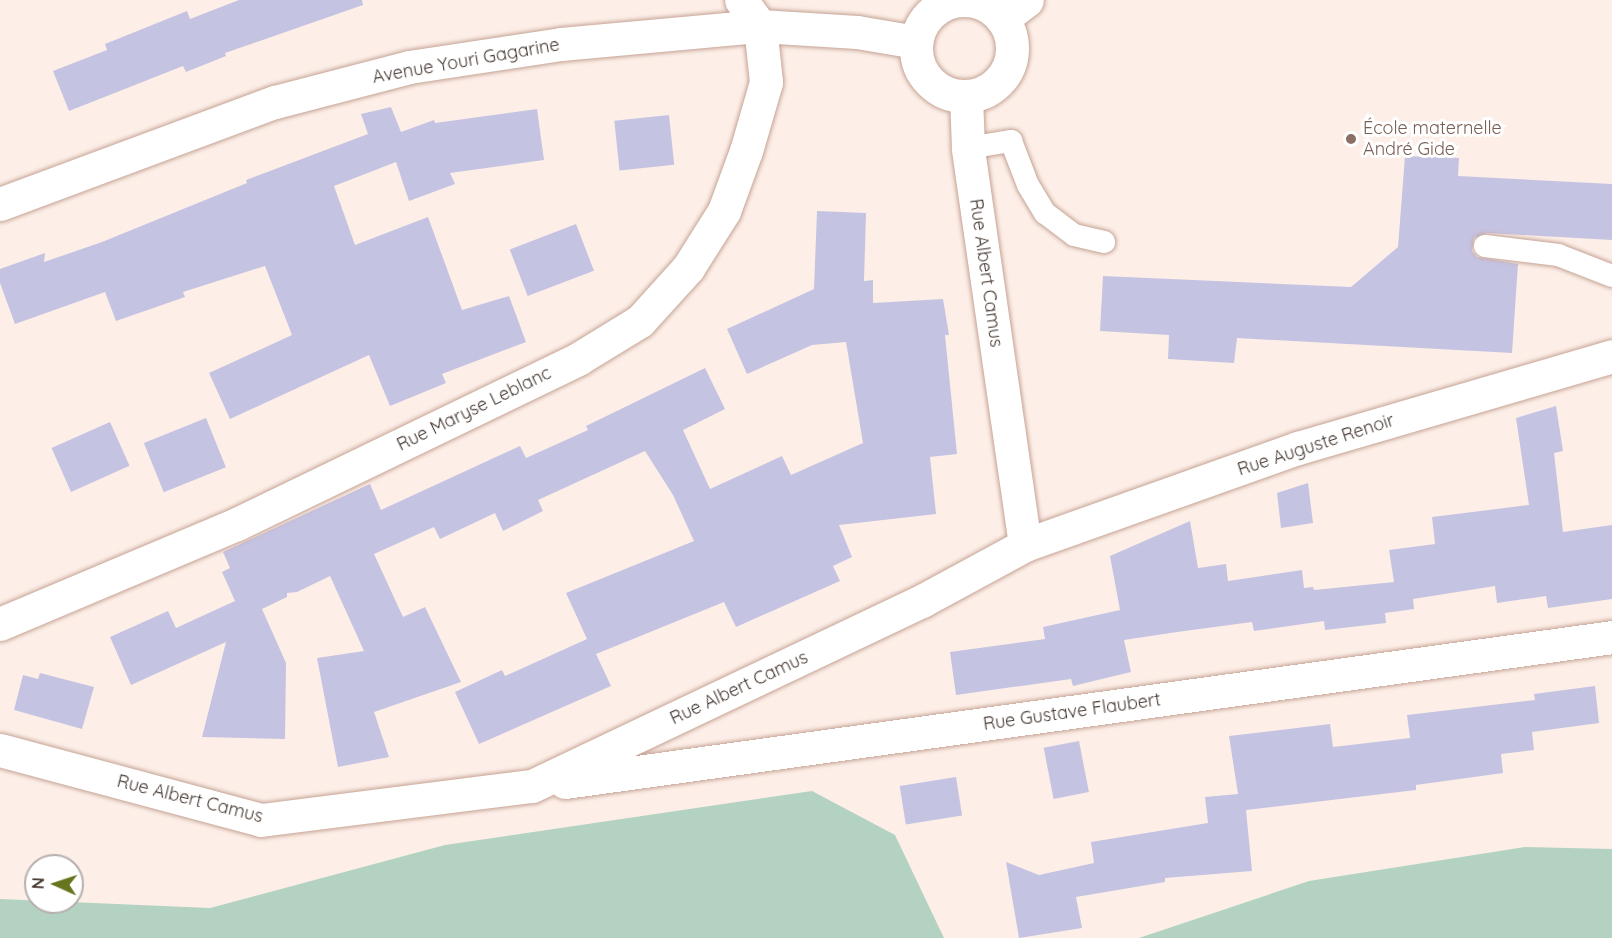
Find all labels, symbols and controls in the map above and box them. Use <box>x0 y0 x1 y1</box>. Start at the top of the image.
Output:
street label: Avenue Youri Gagarine <box>371 34 561 88</box>
place label: École maternelle André Gide <box>1363 118 1502 160</box>
marker: École maternelle André Gide <box>1344 132 1358 146</box>
street label: Rue Albert Camus <box>965 197 1007 349</box>
street label: Rue Maryse Leblanc <box>393 362 555 456</box>
street label: Rue Auguste Renoir <box>1235 409 1397 481</box>
street label: Rue Albert Camus <box>667 647 811 729</box>
street label: Rue Gustave Flaubert <box>982 689 1162 735</box>
street label: Rue Albert Camus <box>115 770 265 828</box>
north arrow <box>24 854 84 914</box>
text: N <box>28 877 48 890</box>

